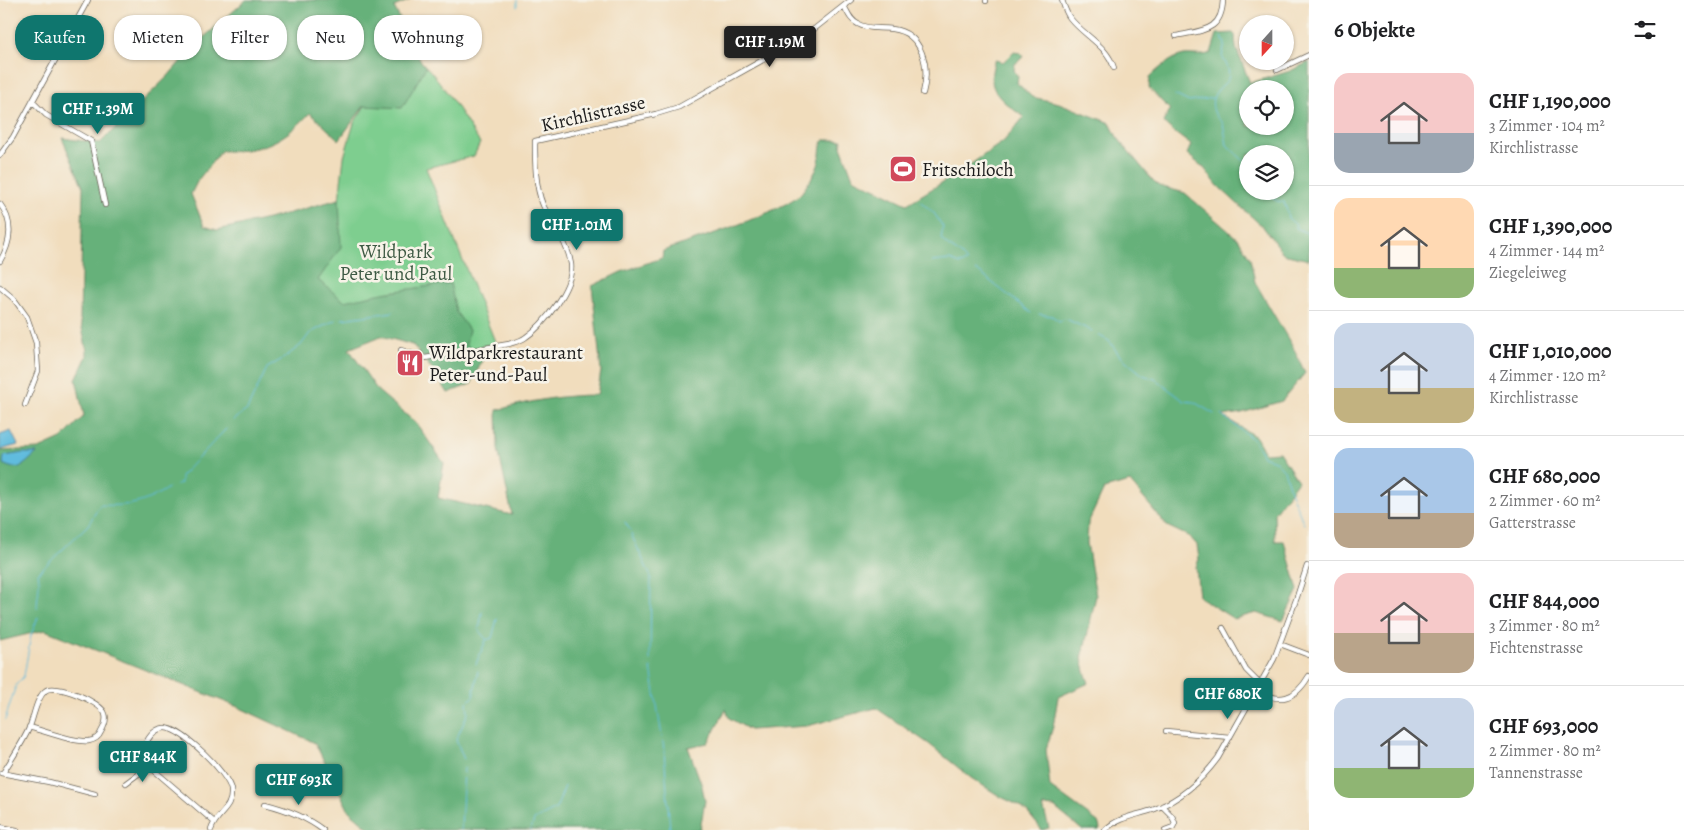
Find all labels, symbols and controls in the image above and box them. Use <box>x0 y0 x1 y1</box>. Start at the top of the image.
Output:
chip: Kaufen <box>15 15 104 60</box>
chip: Mieten <box>114 15 202 60</box>
chip: Filter <box>212 15 287 60</box>
chip: Neu <box>297 15 364 60</box>
chip: Wohnung <box>374 15 482 60</box>
north arrow <box>1239 15 1294 70</box>
map controls <box>1239 15 1294 200</box>
text: 6 Objekte <box>1334 16 1415 44</box>
icon: filters <box>1631 16 1659 44</box>
pin: CHF 1.19M <box>713 26 827 68</box>
text: CHF 1.19M <box>735 31 805 53</box>
button: locate <box>1239 80 1294 135</box>
text: CHF 1,190,000 <box>1489 87 1611 115</box>
street label: Kirchlistrasse <box>539 89 648 139</box>
pin: CHF 1.39M <box>41 92 155 135</box>
icon: home <box>1374 93 1434 153</box>
text: CHF 1.39M <box>63 98 133 120</box>
text: 3 Zimmer · 104 m² <box>1489 115 1605 137</box>
text: Kirchlistrasse <box>1489 137 1578 159</box>
button: layers <box>1239 145 1294 200</box>
sports icon: Fritschiloch <box>888 154 918 184</box>
place label: Fritschiloch <box>922 157 1014 183</box>
pin: CHF 1.01M <box>520 208 634 251</box>
text: CHF 1,390,000 <box>1489 212 1612 240</box>
text: CHF 1.01M <box>542 214 612 236</box>
icon: home <box>1374 218 1434 278</box>
park label: Wildpark Peter und Paul <box>340 239 453 287</box>
text: 4 Zimmer · 144 m² <box>1489 240 1604 262</box>
text: Ziegeleiweg <box>1489 262 1566 284</box>
text: CHF 1,010,000 <box>1489 337 1612 365</box>
place label: Wildparkrestaurant Peter-und-Paul <box>428 340 583 388</box>
icon: home <box>1374 343 1434 403</box>
restaurant icon: Wildparkrestaurant Peter-und-Paul <box>395 348 425 378</box>
text: 4 Zimmer · 120 m² <box>1489 365 1606 387</box>
text: Kirchlistrasse <box>1489 387 1578 409</box>
text: CHF 680,000 <box>1489 462 1600 490</box>
icon: home <box>1374 468 1434 528</box>
text: 2 Zimmer · 60 m² <box>1489 490 1600 512</box>
text: Gatterstrasse <box>1489 512 1576 534</box>
text: CHF 844,000 <box>1489 587 1600 615</box>
icon: home <box>1374 593 1434 653</box>
text: 3 Zimmer · 80 m² <box>1489 615 1600 637</box>
text: Fichtenstrasse <box>1489 637 1583 659</box>
pin: CHF 680K <box>1176 678 1280 720</box>
text: CHF 680K <box>1195 683 1261 705</box>
text: CHF 693,000 <box>1489 712 1598 740</box>
icon: home <box>1374 718 1434 778</box>
pin: CHF 844K <box>91 740 195 783</box>
text: 2 Zimmer · 80 m² <box>1489 740 1601 762</box>
text: CHF 844K <box>110 746 176 768</box>
text: Tannenstrasse <box>1489 762 1583 784</box>
pin: CHF 693K <box>247 764 351 806</box>
text: CHF 693K <box>266 769 332 791</box>

